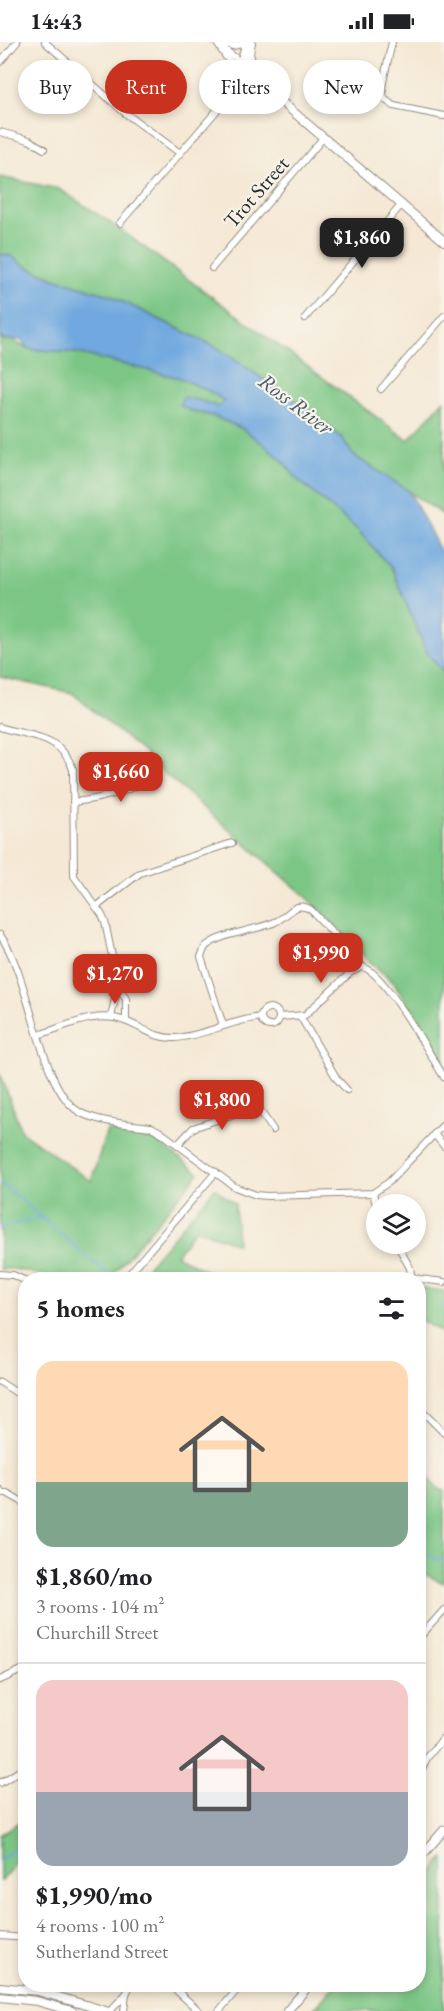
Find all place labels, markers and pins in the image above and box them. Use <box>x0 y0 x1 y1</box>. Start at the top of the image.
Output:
pin: $1,860 <box>313 218 411 269</box>
pin: $1,660 <box>72 752 170 803</box>
pin: $1,990 <box>272 933 370 984</box>
pin: $1,270 <box>66 954 164 1005</box>
pin: $1,800 <box>173 1080 271 1131</box>

